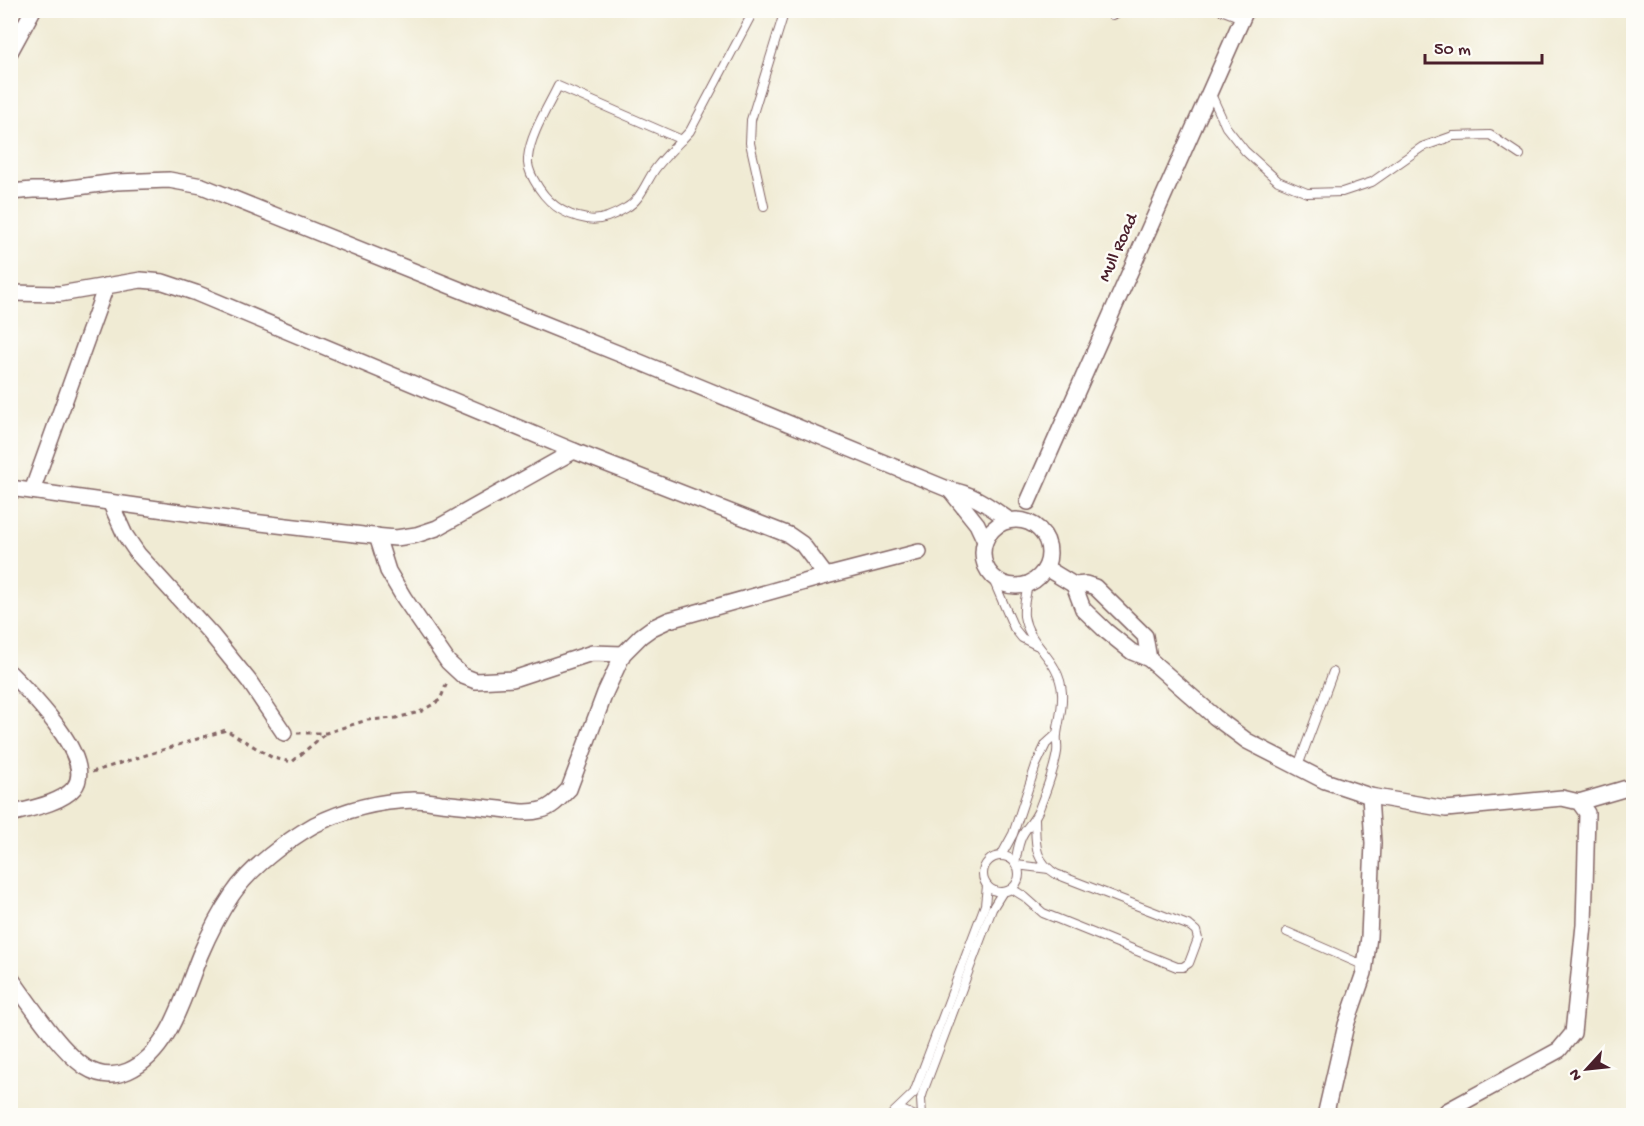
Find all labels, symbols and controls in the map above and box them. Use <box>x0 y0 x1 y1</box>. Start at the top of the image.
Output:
scale bar <box>1425 27 1542 65</box>
text: 50 m <box>1434 40 1471 61</box>
street label: Mull Road <box>1095 209 1144 285</box>
north arrow <box>1557 1039 1617 1099</box>
text: N <box>1566 1065 1588 1083</box>

